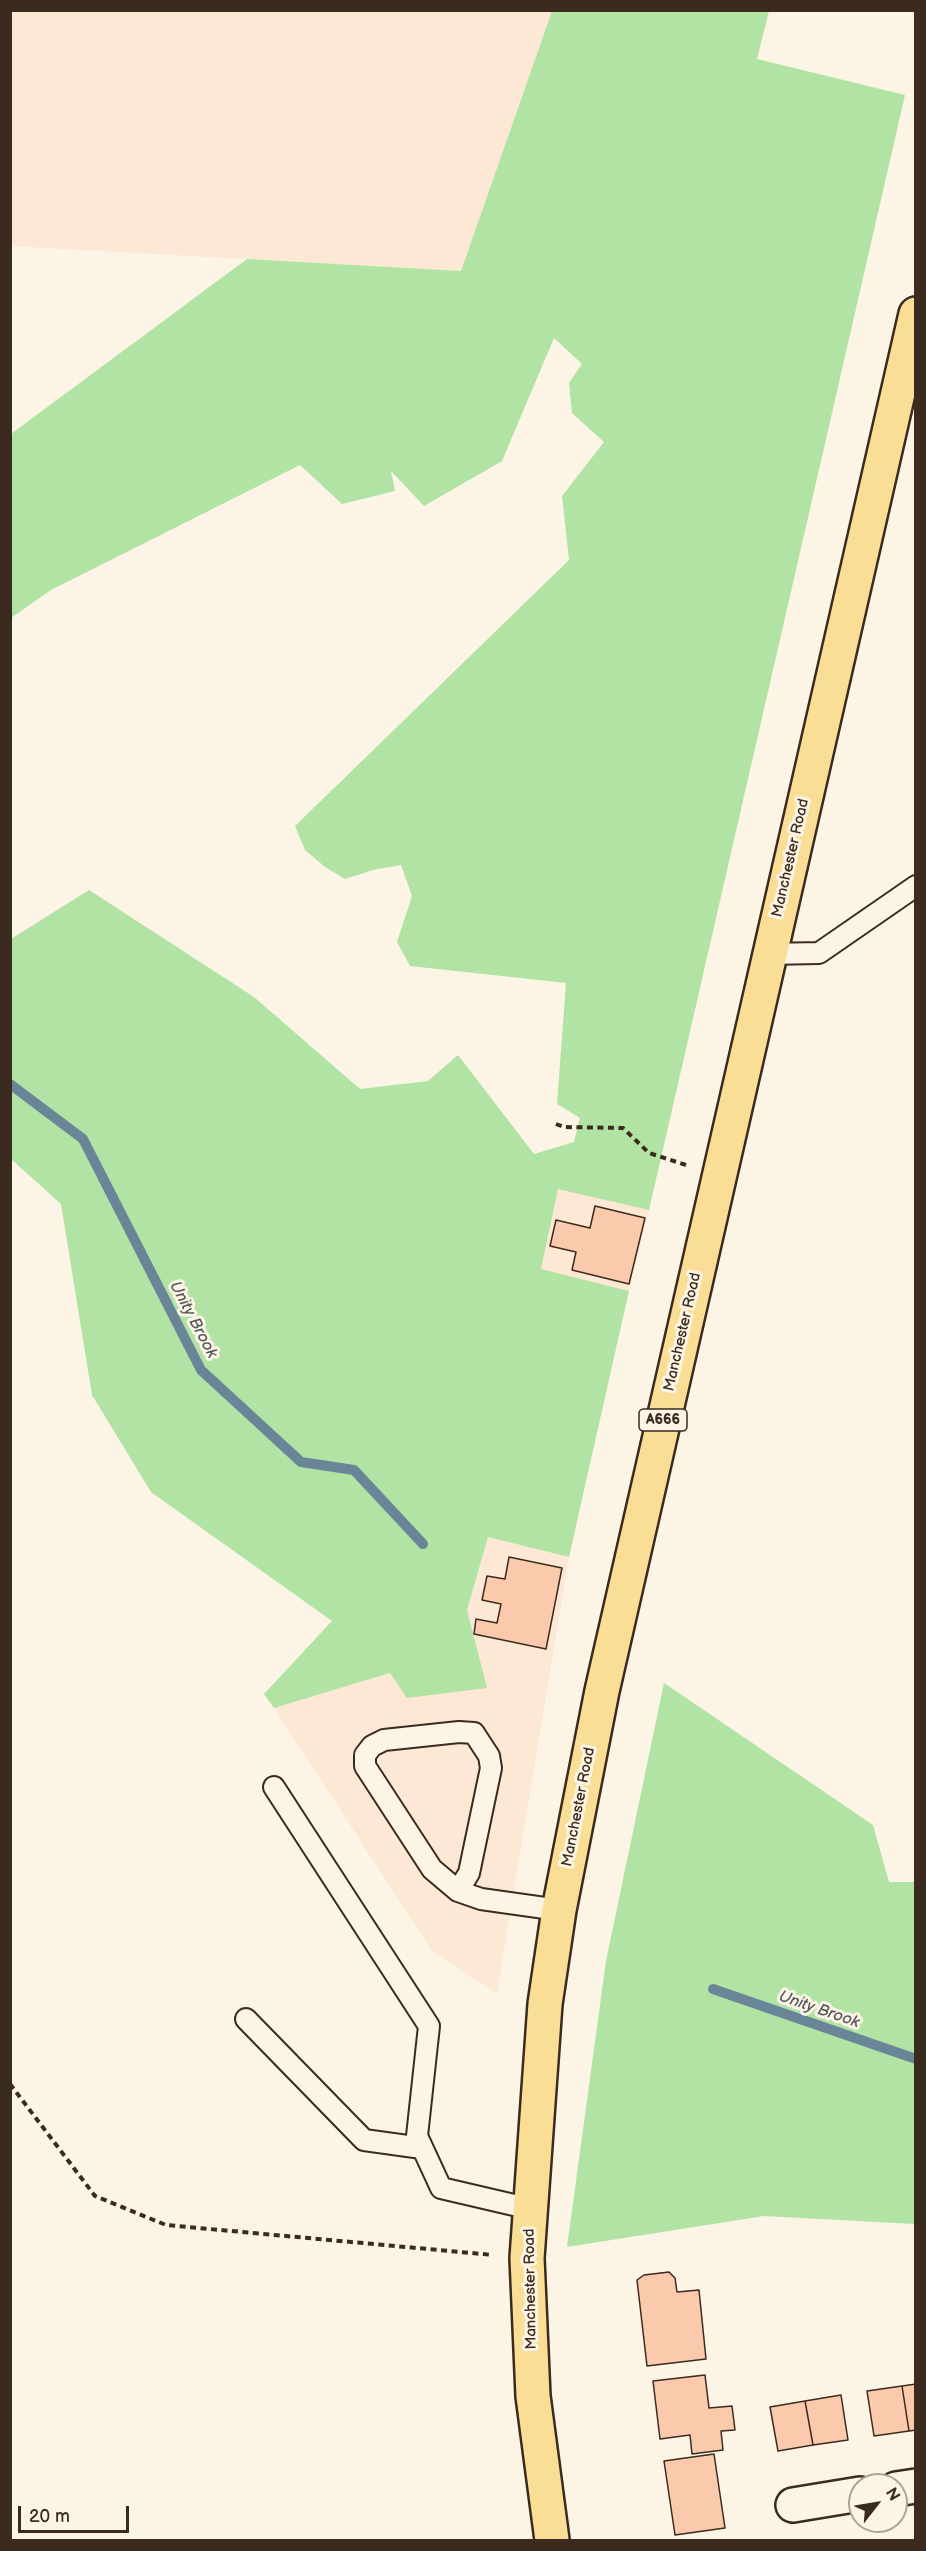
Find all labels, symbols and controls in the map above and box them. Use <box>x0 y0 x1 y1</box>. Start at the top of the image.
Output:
street label: Manchester Road <box>769 797 813 919</box>
street label: Manchester Road <box>661 1271 705 1393</box>
water label: Unity Brook <box>165 1278 221 1362</box>
road number: A666 <box>639 1409 687 1431</box>
street label: Manchester Road <box>559 1746 599 1868</box>
water label: Unity Brook <box>776 1987 862 2033</box>
street label: Manchester Road <box>521 2228 541 2350</box>
north arrow <box>848 2473 908 2533</box>
text: N <box>881 2484 903 2505</box>
scale bar <box>21 2494 132 2532</box>
text: 20 m <box>29 2506 70 2527</box>

